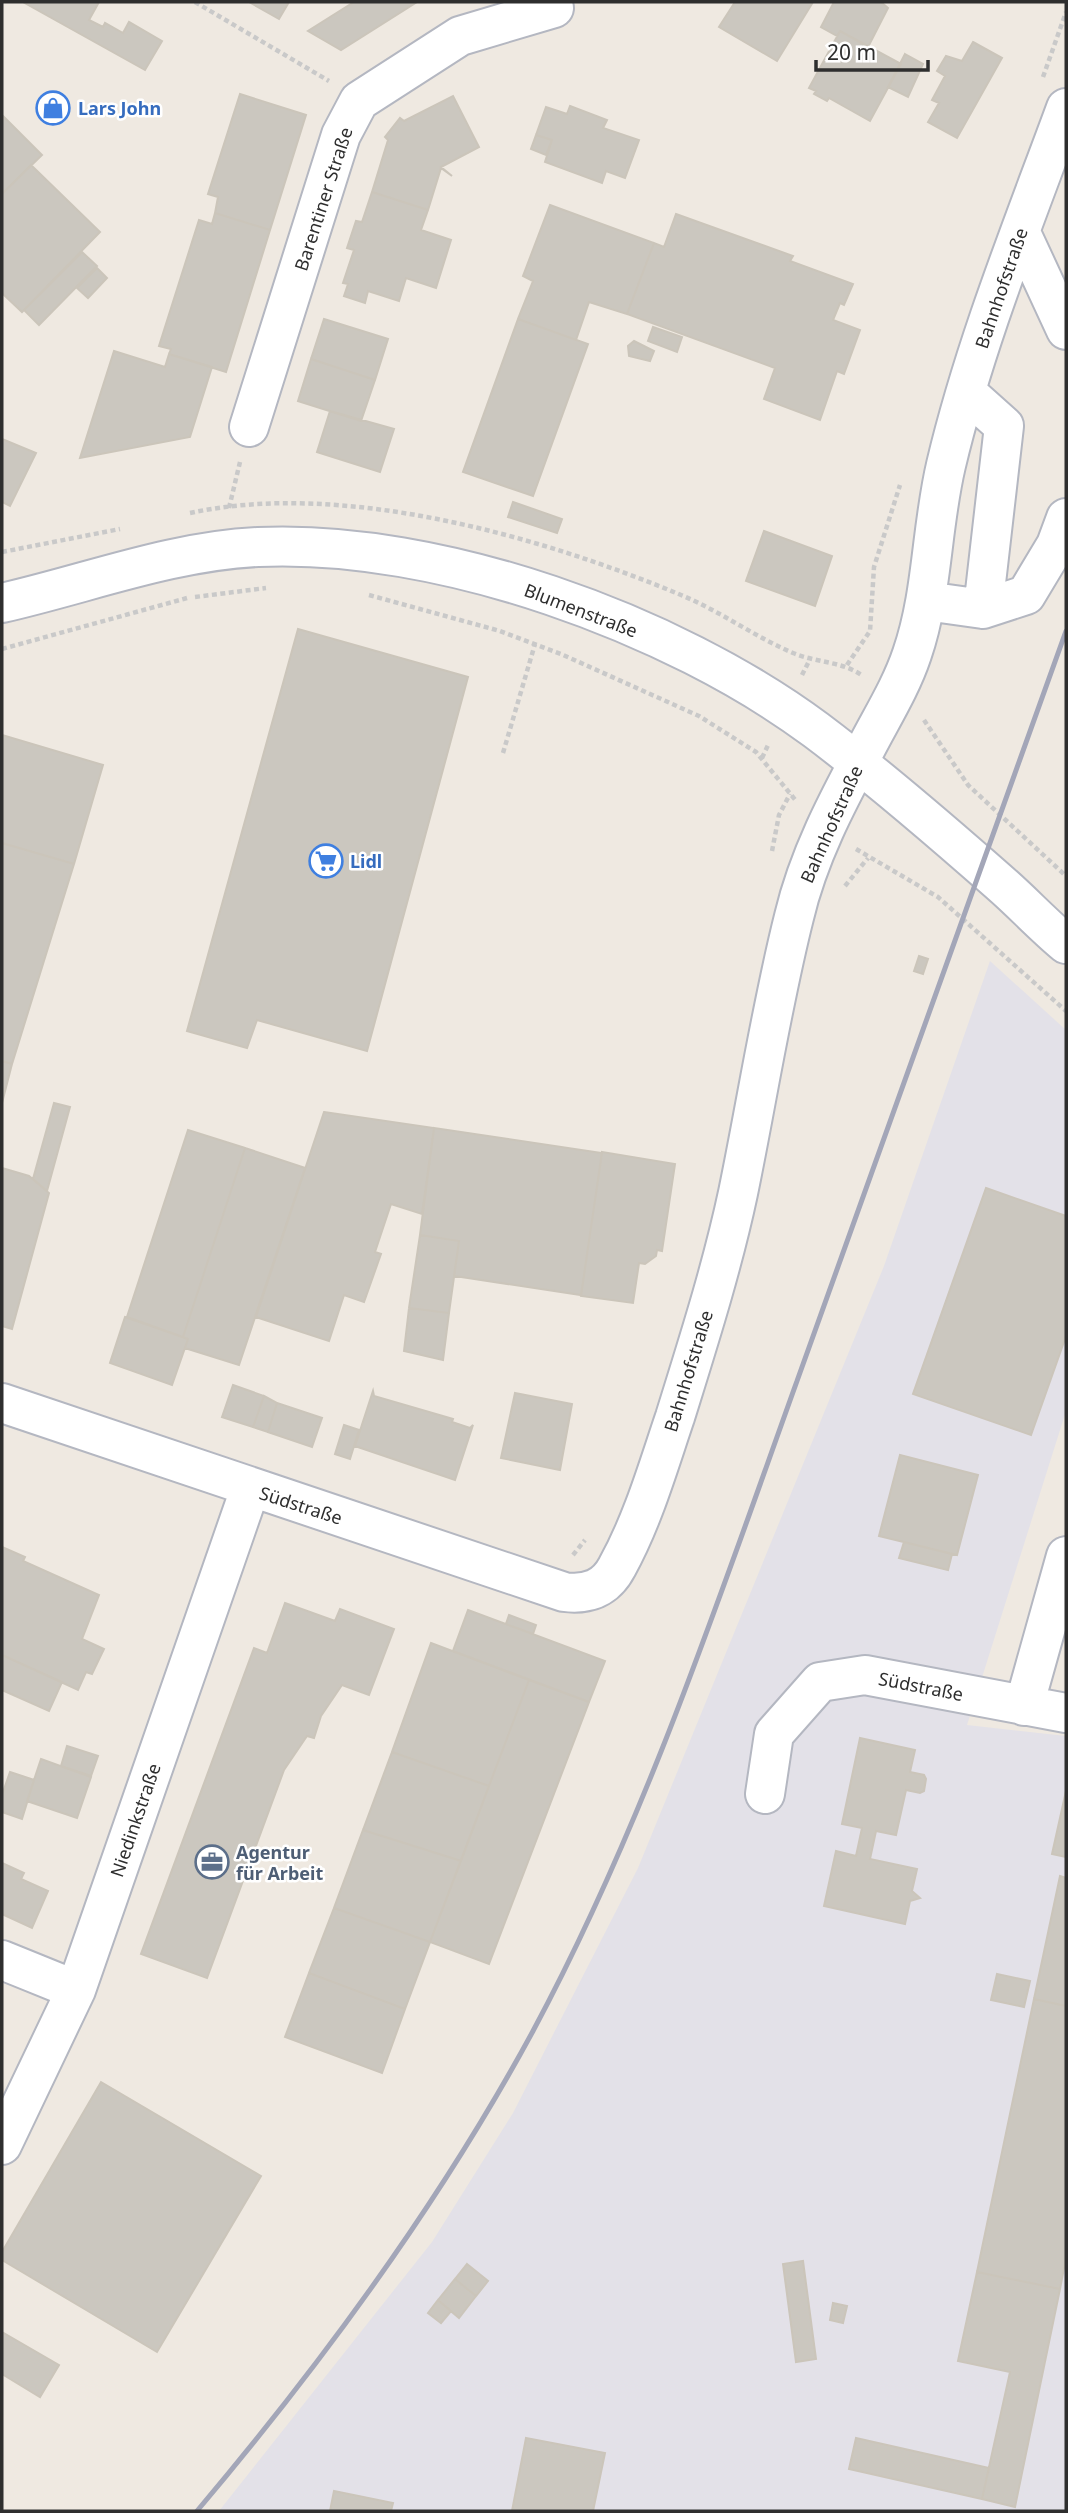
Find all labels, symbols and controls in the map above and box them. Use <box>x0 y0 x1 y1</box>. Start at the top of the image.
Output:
scale bar <box>816 28 928 72</box>
text: 20 m <box>827 38 876 66</box>
shop icon: Lars John <box>34 89 72 127</box>
place label: Lars John <box>78 96 161 120</box>
street label: Barentiner Straße <box>288 124 358 274</box>
street label: Bahnhofstraße <box>969 224 1033 352</box>
street label: Blumenstraße <box>521 577 641 643</box>
street label: Bahnhofstraße <box>794 762 868 886</box>
supermarket icon: Lidl <box>307 842 345 880</box>
place label: Lidl <box>350 849 382 873</box>
street label: Bahnhofstraße <box>658 1307 718 1435</box>
street label: Südstraße <box>256 1480 346 1530</box>
street label: Südstraße <box>877 1666 965 1706</box>
street label: Niedinkstraße <box>104 1760 166 1880</box>
place label: Agentur für Arbeit <box>236 1840 323 1885</box>
office icon: Agentur für Arbeit <box>193 1843 231 1881</box>

